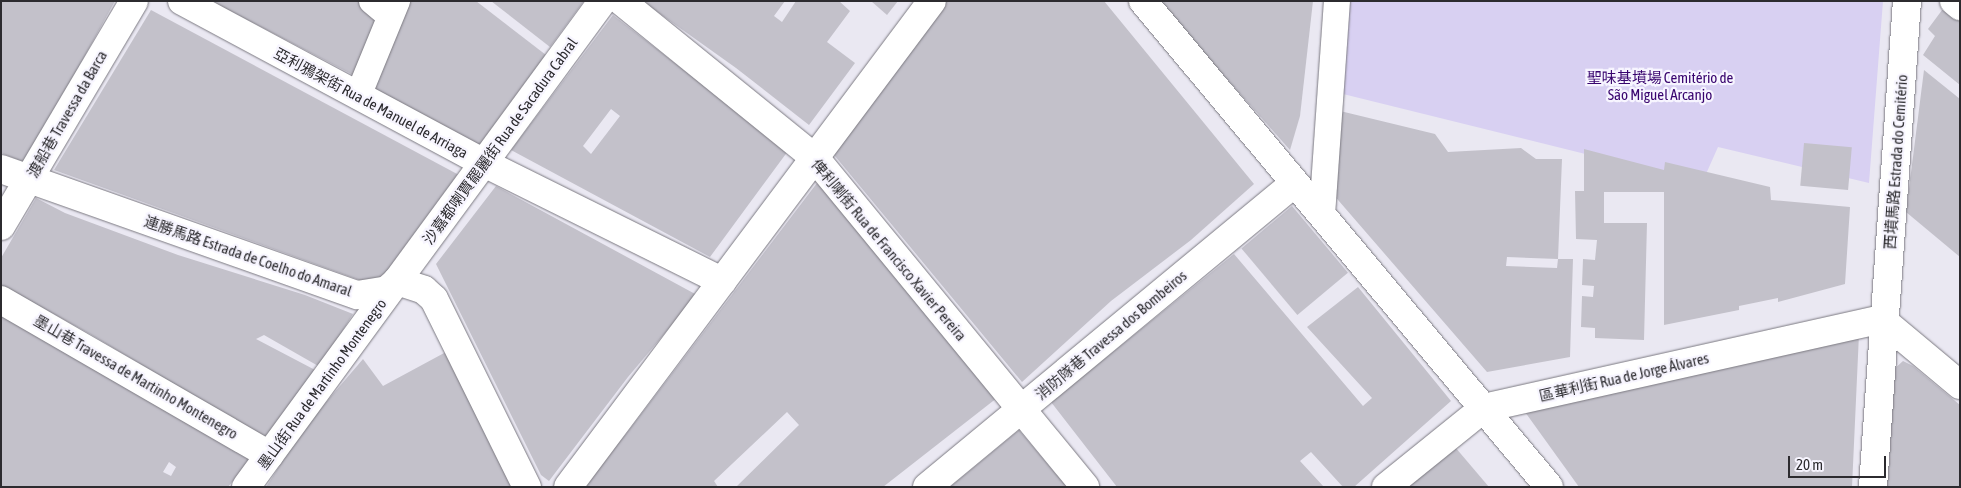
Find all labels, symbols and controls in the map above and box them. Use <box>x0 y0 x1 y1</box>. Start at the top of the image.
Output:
street label: 沙嘉都喇賈罷麗街 Rua de Sacadura Cabral <box>419 34 581 248</box>
street label: 亞利鴉架街 Rua de Manuel de Arriaga <box>271 44 471 162</box>
street label: 渡船巷 Travessa da Barca <box>23 47 111 181</box>
park label: 聖味基墳場 Cemitério de São Miguel Arcanjo <box>1587 68 1733 103</box>
street label: 西墳馬路 Estrada do Cemitério <box>1881 74 1911 250</box>
street label: 俾利喇街 Rua de Francisco Xavier Pereira <box>808 156 970 344</box>
street label: 連勝馬路 Estrada de Coelho do Amaral <box>142 212 354 300</box>
street label: 消防隊巷 Travessa dos Bombeiros <box>1032 266 1190 404</box>
street label: 墨山街 Rua de Martinho Montenegro <box>254 295 390 473</box>
street label: 墨山巷 Travessa de Martinho Montenegro <box>31 311 241 443</box>
street label: 區華利街 Rua de Jorge Álvares <box>1538 349 1710 405</box>
scale bar <box>1791 446 1888 478</box>
text: 20 m <box>1796 456 1823 473</box>

